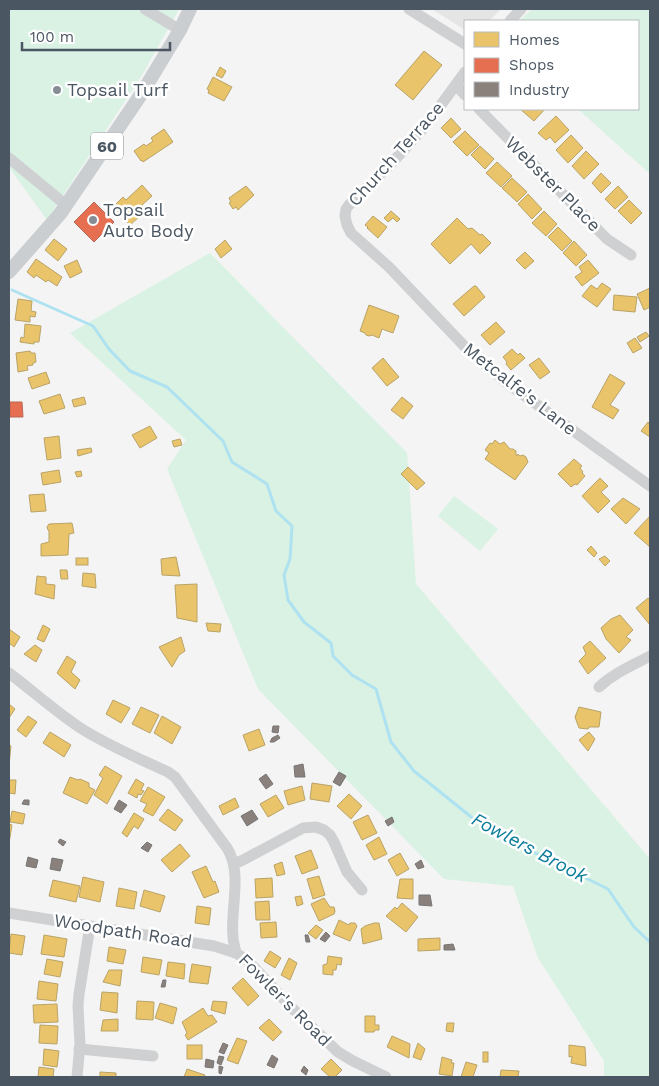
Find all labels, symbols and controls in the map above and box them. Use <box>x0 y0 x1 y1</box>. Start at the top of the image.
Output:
scale bar <box>22 20 170 52</box>
legend <box>464 20 639 110</box>
text: 100 m <box>30 28 74 46</box>
text: Homes <box>509 31 560 49</box>
text: Shops <box>509 56 554 74</box>
place label: Topsail Turf <box>67 79 168 100</box>
text: Industry <box>509 81 570 99</box>
marker: Topsail Turf <box>51 84 63 96</box>
street label: Church Terrace <box>343 97 448 210</box>
road number: 60 <box>91 132 123 160</box>
street label: Webster Place <box>501 132 605 236</box>
place label: Topsail Auto Body <box>103 199 194 241</box>
marker: Topsail Auto Body <box>87 214 99 226</box>
street label: Metcalfe's Lane <box>460 338 581 439</box>
water label: Fowlers Brook <box>468 807 592 888</box>
street label: Woodpath Road <box>53 909 194 952</box>
street label: Fowler's Road <box>235 949 336 1050</box>

